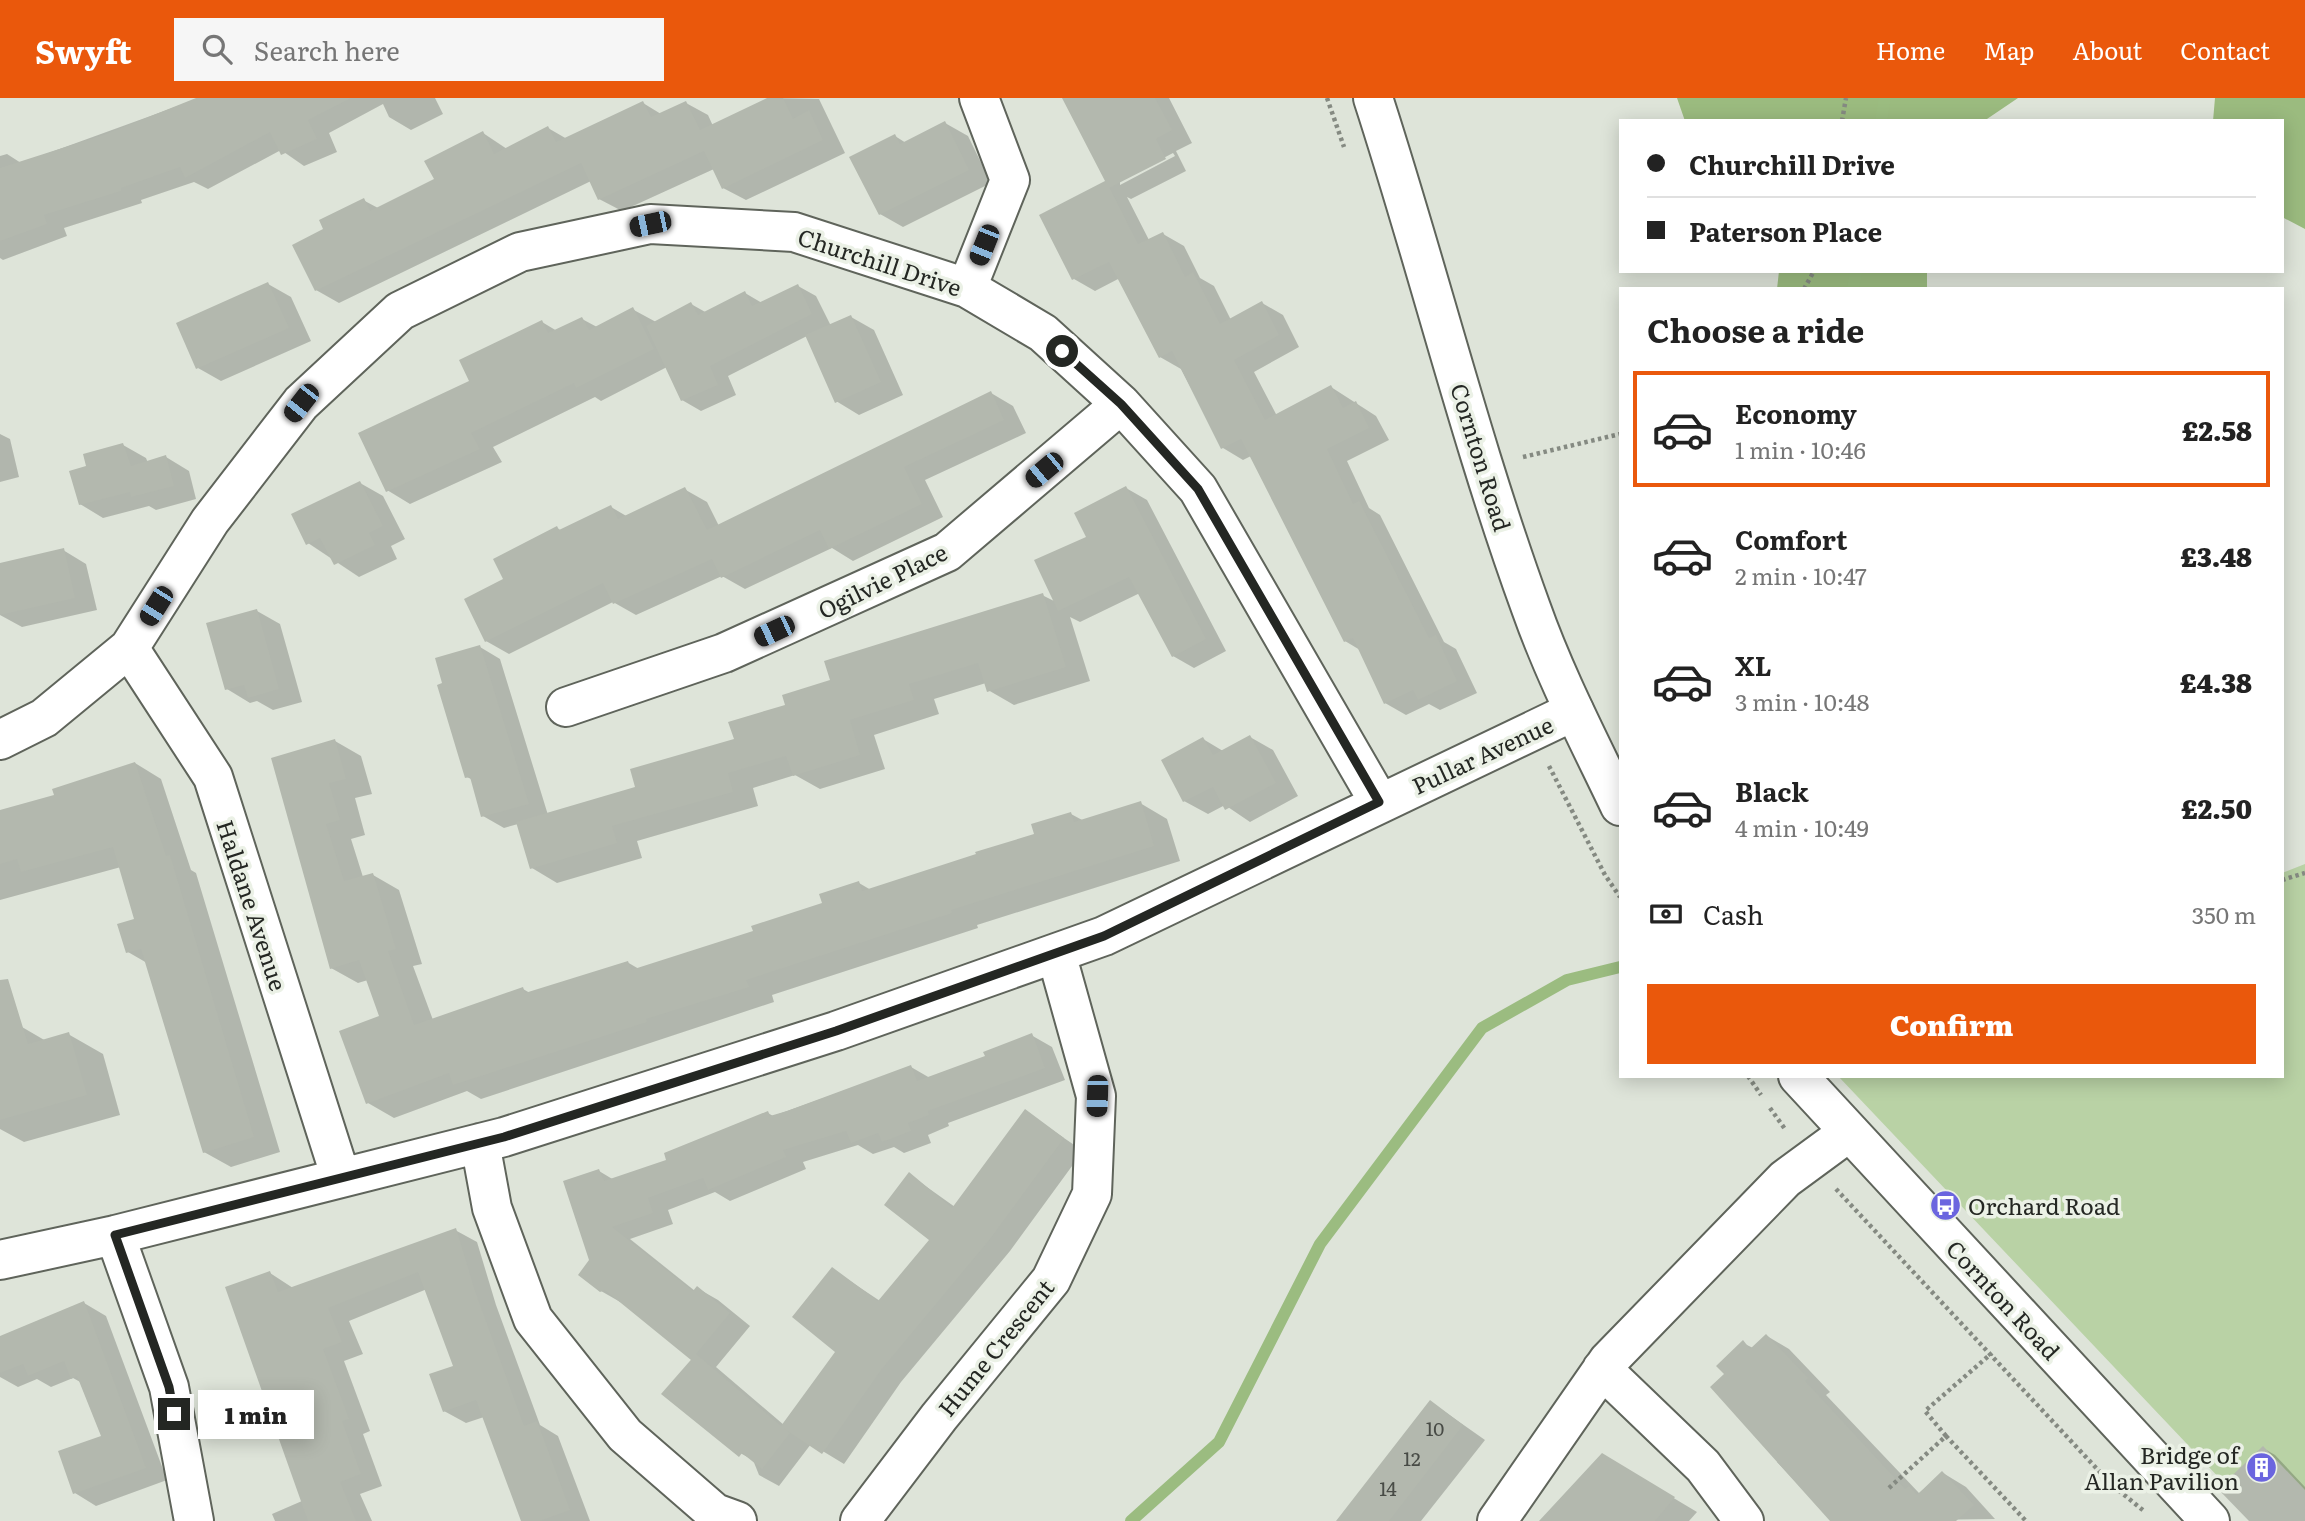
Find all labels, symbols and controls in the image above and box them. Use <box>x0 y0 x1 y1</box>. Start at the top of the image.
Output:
search box <box>174 18 664 81</box>
text: Swyft <box>35 25 132 74</box>
icon: search <box>198 30 236 68</box>
text: Search here <box>254 30 400 69</box>
text: Home <box>1876 32 1945 67</box>
text: Map <box>1983 32 2034 67</box>
text: About <box>2072 32 2142 67</box>
text: Contact <box>2180 32 2270 67</box>
text: Churchill Drive <box>1689 144 1895 183</box>
car <box>628 209 673 239</box>
text: Paterson Place <box>1689 211 1882 250</box>
street label: Churchill Drive <box>794 219 966 304</box>
car <box>967 222 1002 268</box>
text: Choose a ride <box>1647 305 1864 353</box>
route start <box>1046 335 1078 367</box>
street label: Cornton Road <box>1443 379 1521 535</box>
car <box>280 380 323 426</box>
text: Economy <box>1735 393 1857 432</box>
icon: car <box>1651 398 1714 461</box>
text: £2.58 <box>2182 410 2252 449</box>
text: 1 min · 10:46 <box>1735 432 1866 466</box>
car <box>1022 448 1067 492</box>
text: Comfort <box>1735 519 1847 558</box>
icon: car <box>1651 524 1714 587</box>
street label: Ogilvie Place <box>812 534 952 626</box>
text: £3.48 <box>2181 536 2252 575</box>
text: 2 min · 10:47 <box>1735 558 1867 592</box>
car <box>136 583 177 629</box>
car <box>751 613 798 649</box>
text: XL <box>1735 645 1772 684</box>
icon: car <box>1651 650 1714 713</box>
text: £4.38 <box>2180 662 2252 701</box>
text: 3 min · 10:48 <box>1735 684 1869 718</box>
street label: Pullar Avenue <box>1406 706 1558 802</box>
text: Black <box>1735 771 1809 810</box>
icon: car <box>1651 776 1714 839</box>
text: £2.50 <box>2181 788 2252 827</box>
text: 4 min · 10:49 <box>1735 810 1869 844</box>
street label: Haldane Avenue <box>209 815 297 995</box>
text: Cash <box>1703 894 1764 933</box>
icon: cash <box>1647 895 1685 933</box>
text: 350 m <box>2192 897 2256 931</box>
button: Confirm <box>1647 984 2256 1064</box>
car <box>1086 1075 1109 1117</box>
bus stop icon: Orchard Road <box>1928 1188 1962 1222</box>
place label: Orchard Road <box>1968 1188 2120 1222</box>
street label: Cornton Road <box>1939 1232 2069 1366</box>
street label: Hume Crescent <box>929 1271 1061 1423</box>
callout: 1 min <box>198 1390 314 1438</box>
text: 1 min <box>225 1397 287 1431</box>
route end <box>158 1398 190 1430</box>
house number: 10 <box>1426 1414 1444 1442</box>
place label: Bridge of Allan Pavilion <box>2084 1437 2241 1497</box>
house number: 12 <box>1403 1444 1421 1472</box>
building icon: Bridge of Allan Pavilion <box>2245 1450 2279 1484</box>
house number: 14 <box>1379 1474 1397 1502</box>

